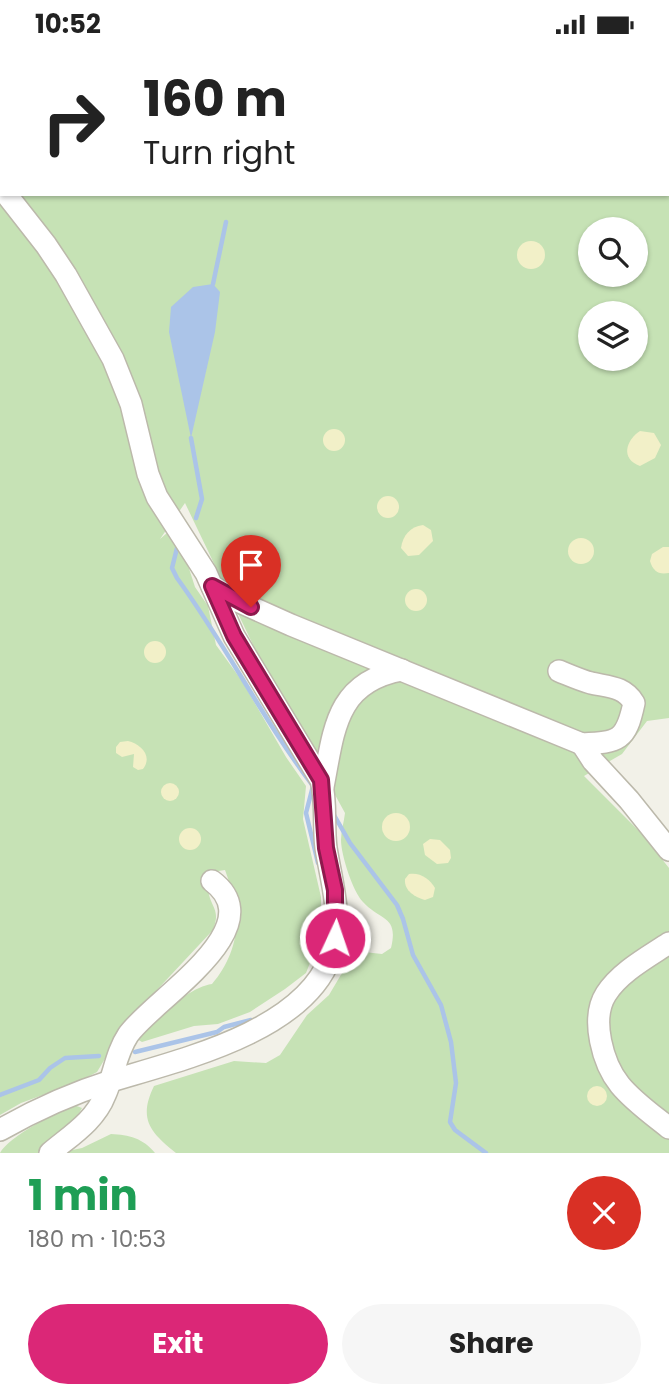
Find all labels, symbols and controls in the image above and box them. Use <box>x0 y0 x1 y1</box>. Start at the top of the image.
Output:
text: 10:52 <box>35 6 101 42</box>
text: 160 m <box>143 65 287 133</box>
icon: right <box>28 77 119 168</box>
text: Turn right <box>143 130 295 175</box>
map controls <box>578 217 648 371</box>
button: search <box>578 217 648 287</box>
button: layers <box>578 301 648 371</box>
pin <box>221 535 281 607</box>
icon: arrive <box>232 546 270 584</box>
position arrow <box>298 901 372 975</box>
text: 1 min <box>28 1166 138 1225</box>
button: close <box>567 1176 641 1250</box>
text: 180 m · 10:53 <box>28 1223 166 1255</box>
button: Exit <box>28 1304 328 1384</box>
button: Share <box>342 1304 641 1384</box>

